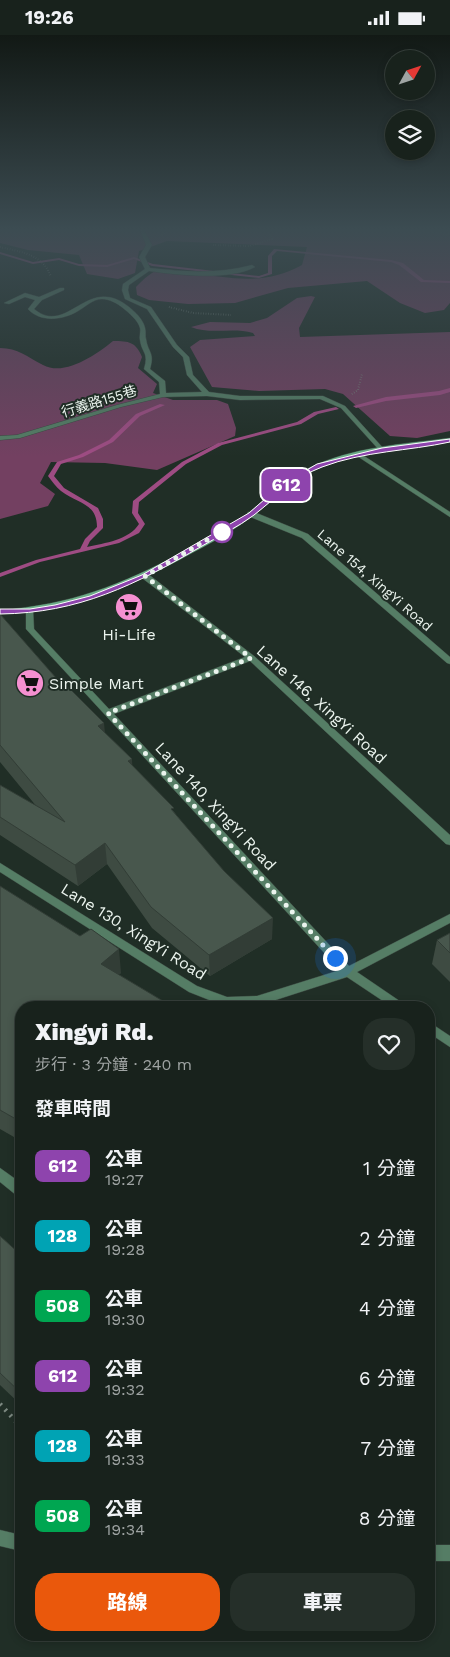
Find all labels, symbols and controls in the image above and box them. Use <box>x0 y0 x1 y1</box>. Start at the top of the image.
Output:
text: 19:26 <box>25 6 74 29</box>
north arrow <box>385 50 435 100</box>
map controls <box>385 50 435 160</box>
button: layers <box>385 110 435 160</box>
street label: 行義路155巷 <box>59 382 139 420</box>
line badge: 612 <box>257 469 315 501</box>
text: 612 <box>271 474 301 495</box>
unlabelled marker <box>211 521 233 543</box>
street label: Lane 154, XingYi Road <box>314 526 436 634</box>
supermarket icon: Hi-Life <box>114 592 144 622</box>
place label: Hi-Life <box>102 625 156 644</box>
street label: Lane 146, XingYi Road <box>253 641 391 768</box>
supermarket icon: Simple Mart <box>15 668 45 698</box>
place label: Simple Mart <box>49 674 144 693</box>
street label: Lane 140, XingYi Road <box>151 738 280 874</box>
street label: Lane 130, XingYi Road <box>58 879 210 984</box>
your location <box>323 946 348 971</box>
text: Xingyi Rd. <box>35 1018 154 1046</box>
button: heart <box>363 1018 415 1070</box>
text: 步行 · 3 分鐘 · 240 m <box>35 1055 192 1074</box>
text: 發車時間 <box>35 1097 111 1120</box>
text: 公車 <box>105 1147 143 1170</box>
text: 612 <box>48 1155 77 1176</box>
text: 1 分鐘 <box>363 1157 415 1180</box>
text: 19:27 <box>105 1170 144 1189</box>
text: 公車 <box>105 1217 143 1240</box>
text: 128 <box>48 1225 77 1246</box>
text: 2 分鐘 <box>359 1227 415 1250</box>
text: 19:28 <box>105 1240 145 1259</box>
text: 公車 <box>105 1287 143 1310</box>
text: 508 <box>46 1295 79 1316</box>
text: 4 分鐘 <box>359 1297 415 1320</box>
text: 19:30 <box>105 1310 145 1329</box>
text: 公車 <box>105 1357 143 1380</box>
text: 612 <box>48 1365 77 1386</box>
text: 6 分鐘 <box>359 1367 415 1390</box>
text: 19:32 <box>105 1380 145 1399</box>
text: 公車 <box>105 1427 143 1450</box>
text: 128 <box>48 1435 77 1456</box>
text: 7 分鐘 <box>360 1437 415 1460</box>
text: 19:33 <box>105 1450 145 1469</box>
text: 公車 <box>105 1497 143 1520</box>
text: 508 <box>46 1505 79 1526</box>
text: 8 分鐘 <box>359 1507 415 1530</box>
text: 19:34 <box>105 1520 145 1539</box>
button: 路線 <box>35 1573 220 1631</box>
button: 車票 <box>230 1573 415 1631</box>

